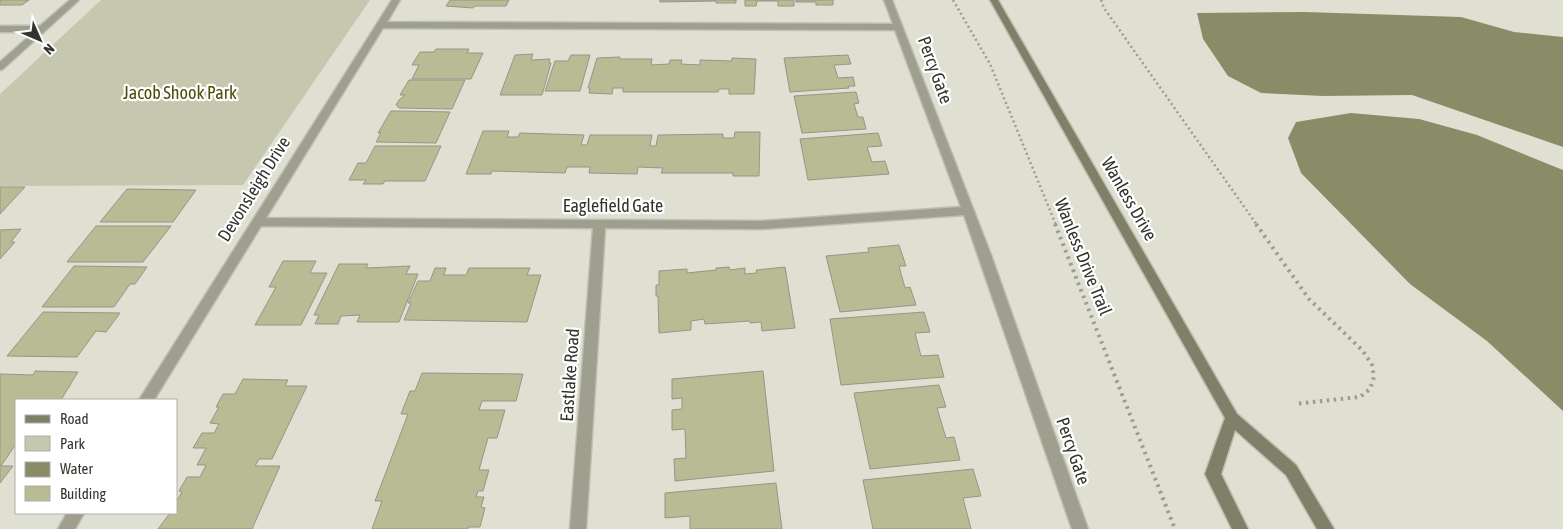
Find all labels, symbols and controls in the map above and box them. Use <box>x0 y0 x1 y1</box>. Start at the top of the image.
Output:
north arrow <box>15 15 65 65</box>
street label: Percy Gate <box>914 33 957 106</box>
text: N <box>41 41 58 58</box>
park label: Jacob Shook Park <box>123 82 237 103</box>
street label: Devonsleigh Drive <box>213 132 294 245</box>
street label: Wanless Drive <box>1097 153 1162 244</box>
street label: Eaglefield Gate <box>563 195 663 216</box>
street label: Wanless Drive Trail <box>1050 195 1117 318</box>
street label: Eastlake Road <box>556 328 583 422</box>
legend <box>15 399 178 514</box>
text: Road <box>60 410 89 427</box>
street label: Percy Gate <box>1052 414 1095 487</box>
text: Park <box>60 435 85 452</box>
text: Water <box>60 460 93 477</box>
text: Building <box>60 485 106 502</box>

